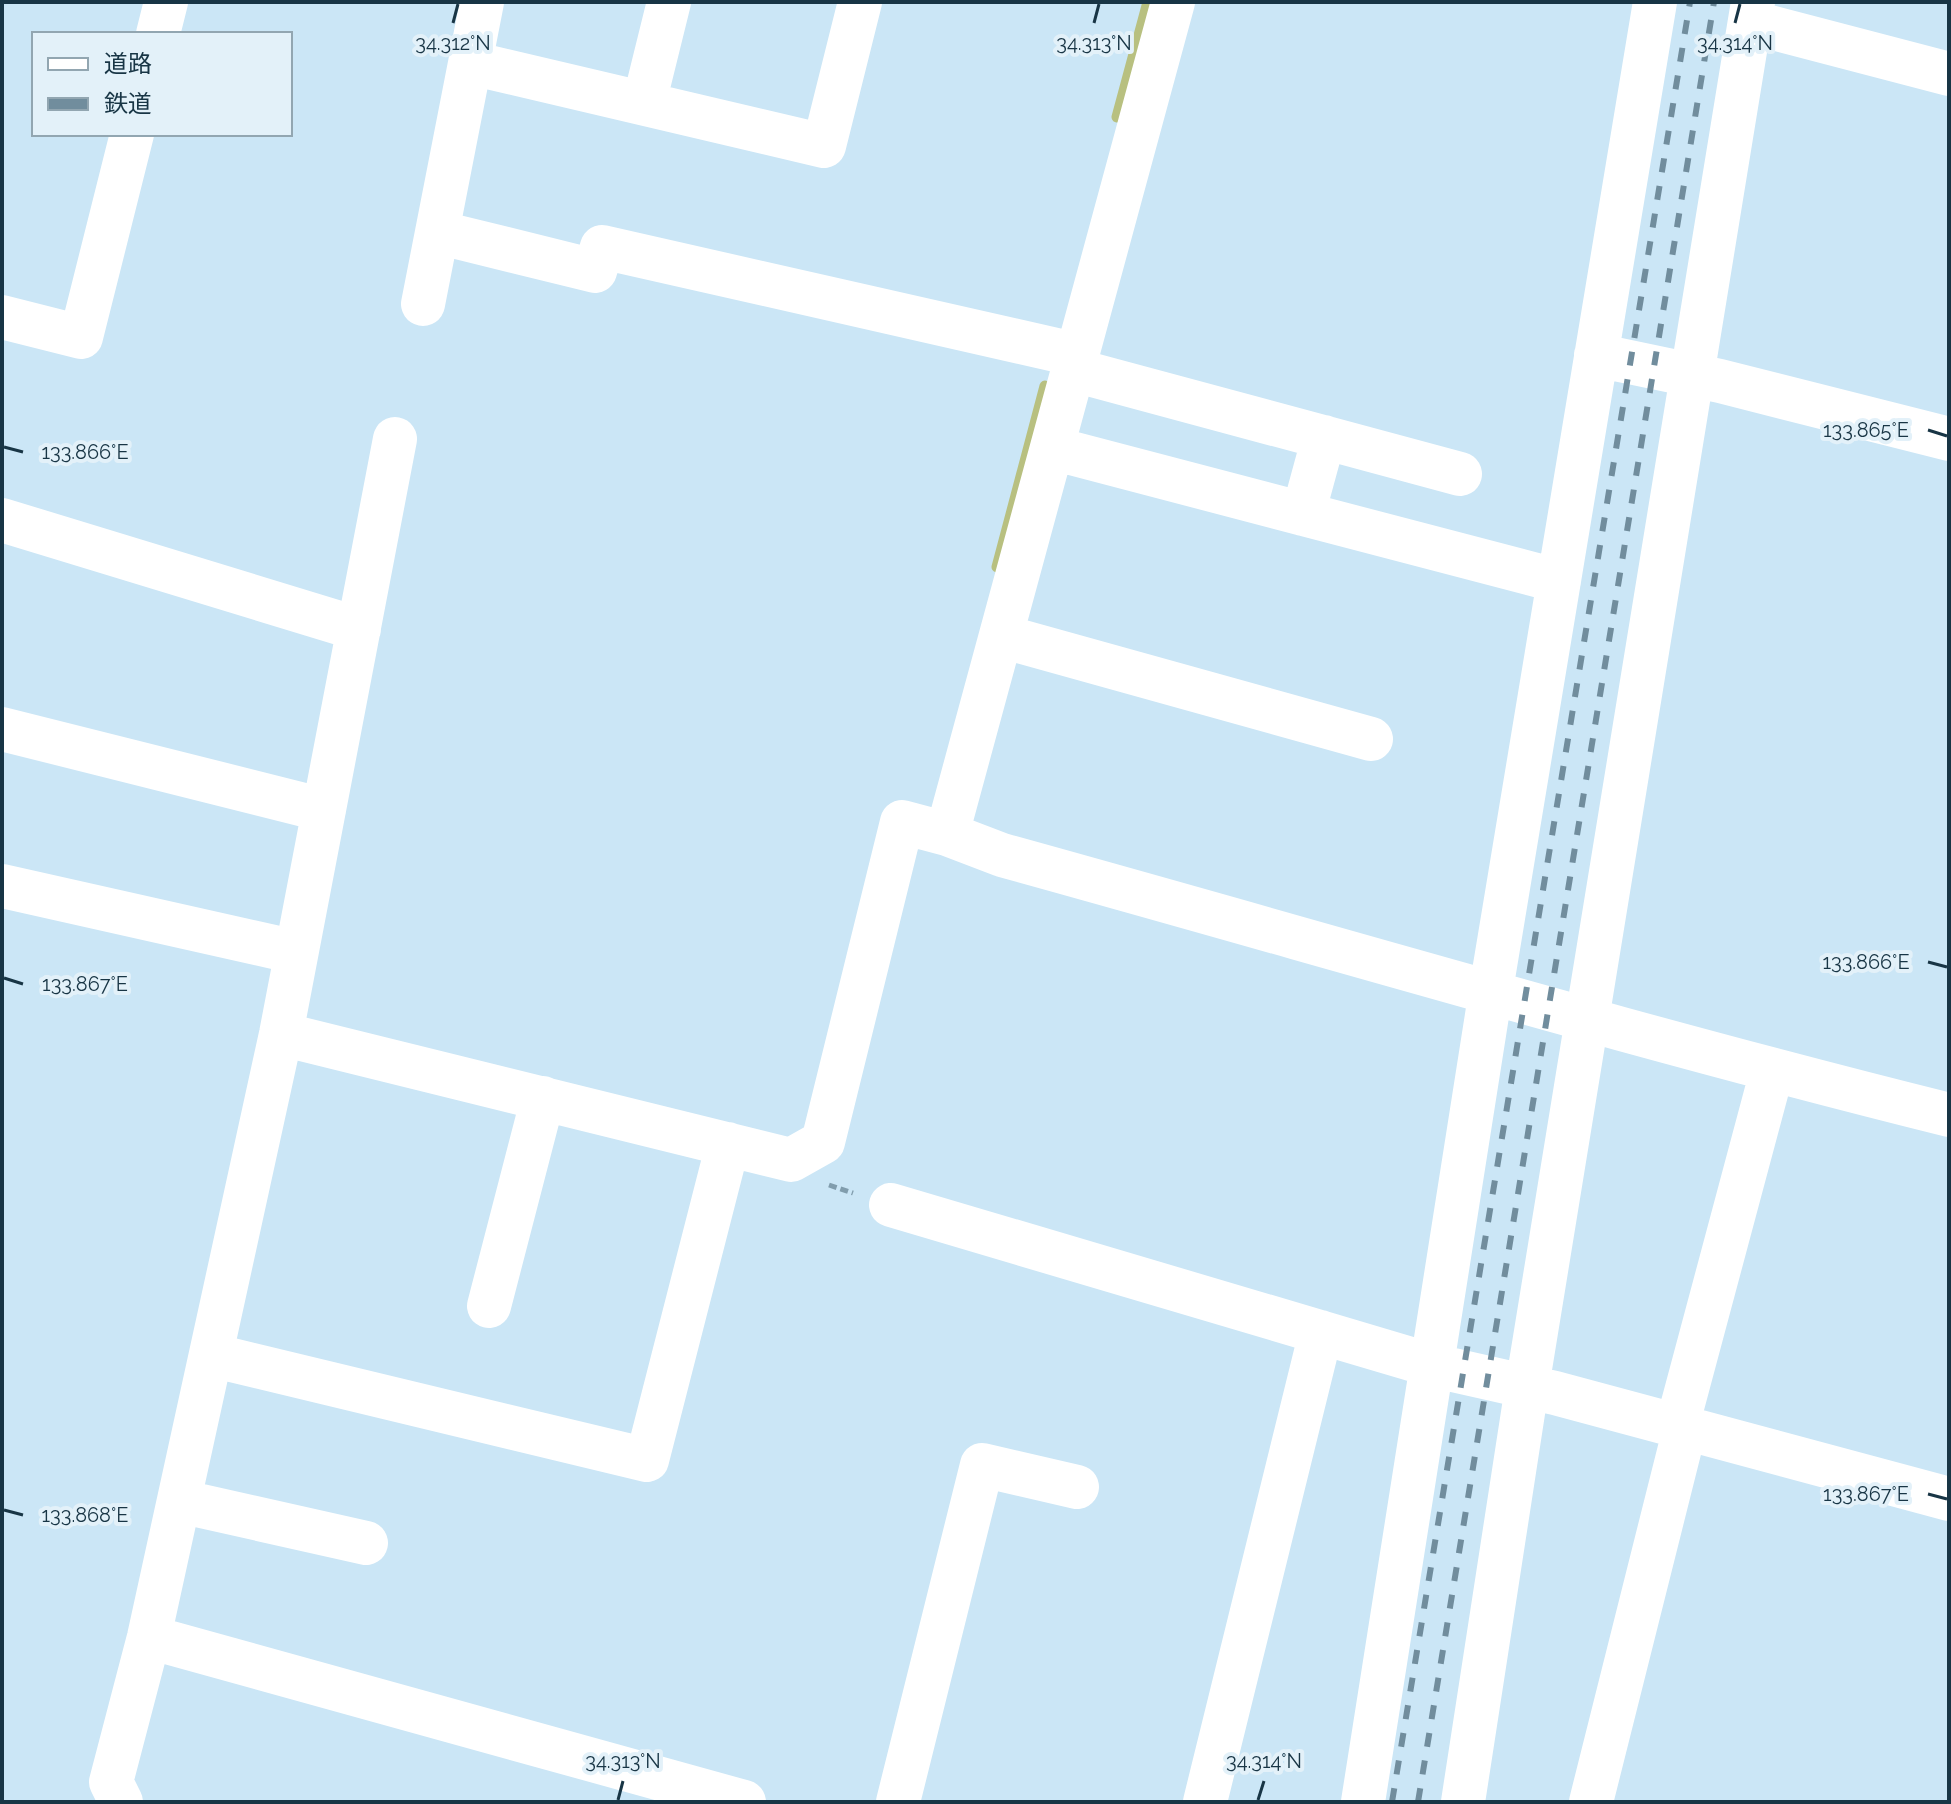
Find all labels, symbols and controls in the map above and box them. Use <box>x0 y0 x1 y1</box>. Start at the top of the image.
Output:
text: 34.312°N <box>415 31 491 55</box>
text: 34.313°N <box>1056 31 1132 55</box>
text: 34.314°N <box>1697 31 1773 55</box>
legend <box>32 32 292 136</box>
text: 道路 <box>104 49 152 78</box>
text: 鉄道 <box>104 89 152 118</box>
text: 133.865°E <box>1823 418 1909 442</box>
text: 133.866°E <box>41 440 129 464</box>
text: 133.866°E <box>1822 950 1910 974</box>
text: 133.867°E <box>42 972 128 996</box>
text: 133.867°E <box>1823 1482 1909 1506</box>
text: 133.868°E <box>42 1503 128 1527</box>
text: 34.313°N <box>585 1749 661 1773</box>
text: 34.314°N <box>1226 1749 1302 1773</box>

